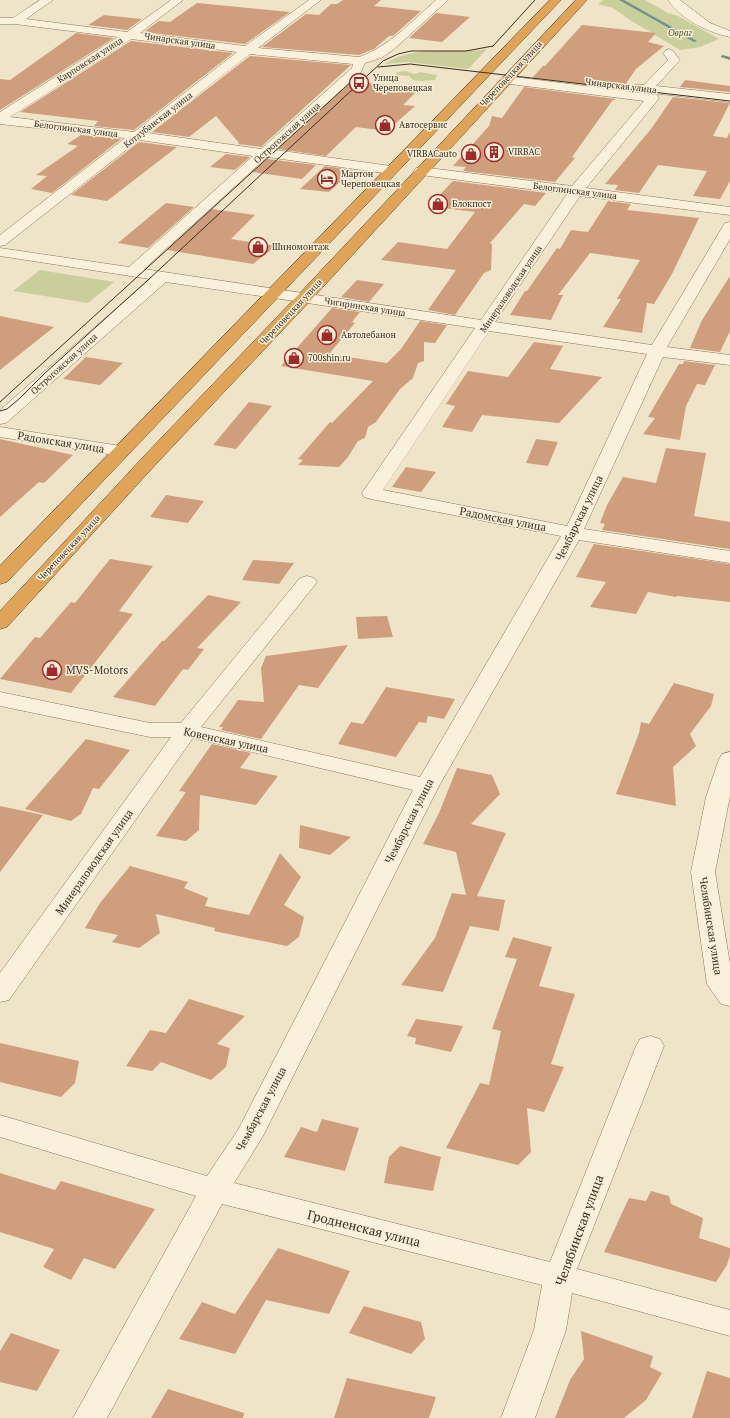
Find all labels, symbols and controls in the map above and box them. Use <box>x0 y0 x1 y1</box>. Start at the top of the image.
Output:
park label: Овраг <box>668 27 693 39</box>
street label: Чинарская улица <box>144 30 217 52</box>
street label: Карповская улица <box>55 34 126 86</box>
street label: Череповецкая улица <box>477 38 545 110</box>
bus stop icon: Улица Череповецкая <box>348 72 370 94</box>
place label: Улица Череповецкая <box>373 72 433 94</box>
street label: Чинарская улица <box>585 76 658 96</box>
street label: Котлубанская улица <box>121 89 195 151</box>
street label: Острогожская улица <box>251 100 323 166</box>
shop icon: Автосервис <box>374 114 396 136</box>
street label: Белоглинская улица <box>33 118 119 140</box>
place label: Автосервис <box>399 119 447 131</box>
building icon: VIRBAC <box>483 141 505 163</box>
shop icon: VIRBACauto <box>460 143 482 165</box>
place label: VIRBAC <box>508 146 540 158</box>
place label: VIRBACauto <box>407 148 457 160</box>
hotel icon: Мартон Череповецкая <box>316 168 338 190</box>
place label: Мартон Череповецкая <box>341 168 401 190</box>
street label: Белоглинская улица <box>532 180 618 202</box>
shop icon: Блокпост <box>427 193 449 215</box>
place label: Блокпост <box>452 198 492 210</box>
shop icon: Шиномонтаж <box>247 236 269 258</box>
place label: Шиномонтаж <box>272 241 329 253</box>
street label: Минераловодская улица <box>477 243 545 335</box>
street label: Череповецкая улица <box>257 276 325 348</box>
street label: Чигиринская улица <box>324 295 407 319</box>
shop icon: Автолебанон <box>316 324 338 346</box>
place label: Автолебанон <box>341 329 396 341</box>
street label: Острогожская улица <box>28 331 100 397</box>
shop icon: 700shin.ru <box>283 347 305 369</box>
place label: 700shin.ru <box>308 352 351 364</box>
street label: Радомская улица <box>16 428 106 456</box>
street label: Чембарская улица <box>552 472 606 563</box>
street label: Радомская улица <box>458 504 548 534</box>
street label: Череповецкая улица <box>35 512 103 584</box>
shop icon: MVS-Motors <box>41 659 63 681</box>
place label: MVS-Motors <box>66 663 129 677</box>
street label: Ковенская улица <box>182 724 270 756</box>
street label: Чембарская улица <box>381 776 437 866</box>
street label: Минераловодская улица <box>52 806 136 918</box>
street label: Челябинская улица <box>696 876 726 976</box>
street label: Чембарская улица <box>233 1064 289 1154</box>
street label: Челябинская улица <box>551 1172 608 1288</box>
street label: Гродненская улица <box>306 1205 423 1251</box>

